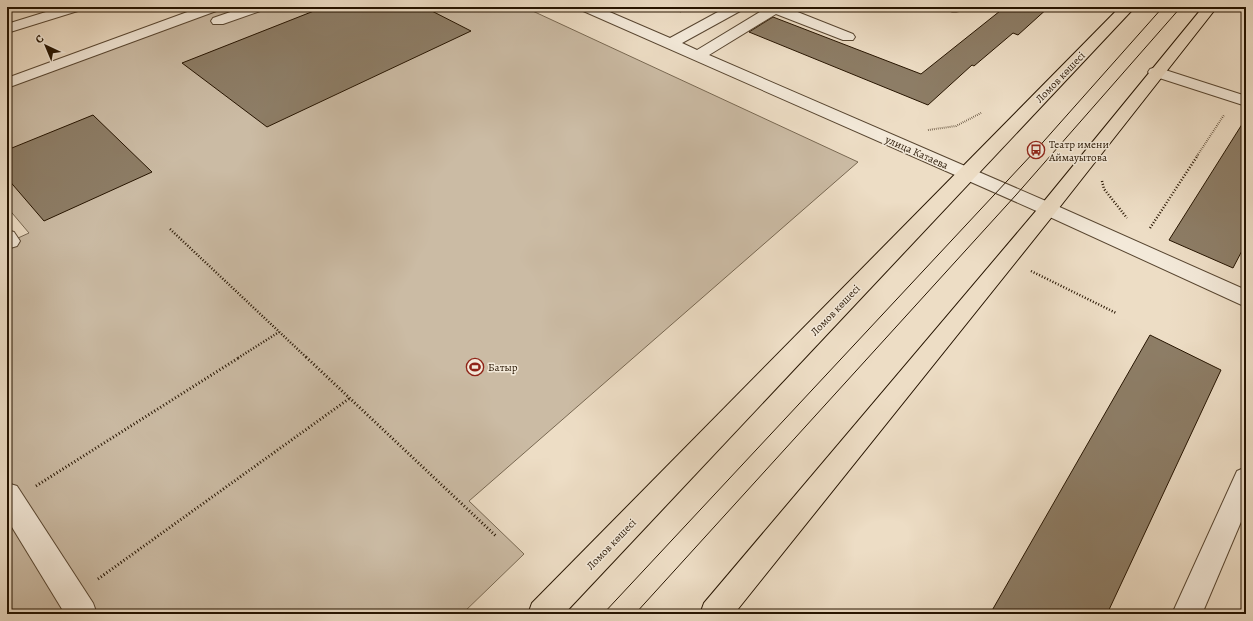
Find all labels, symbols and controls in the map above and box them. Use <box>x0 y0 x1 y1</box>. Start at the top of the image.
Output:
north arrow <box>26 26 66 66</box>
text: С <box>32 31 47 47</box>
street label: Ломов көшесі <box>1032 48 1089 106</box>
street label: улица Катаева <box>882 131 952 173</box>
place label: Театр имени Аймауытова <box>1048 137 1109 165</box>
bus stop icon: Театр имени Аймауытова <box>1026 140 1046 160</box>
street label: Ломов көшесі <box>807 281 864 339</box>
sports icon: Батыр <box>465 357 485 377</box>
place label: Батыр <box>488 360 518 375</box>
street label: Ломов көшесі <box>583 515 640 573</box>

